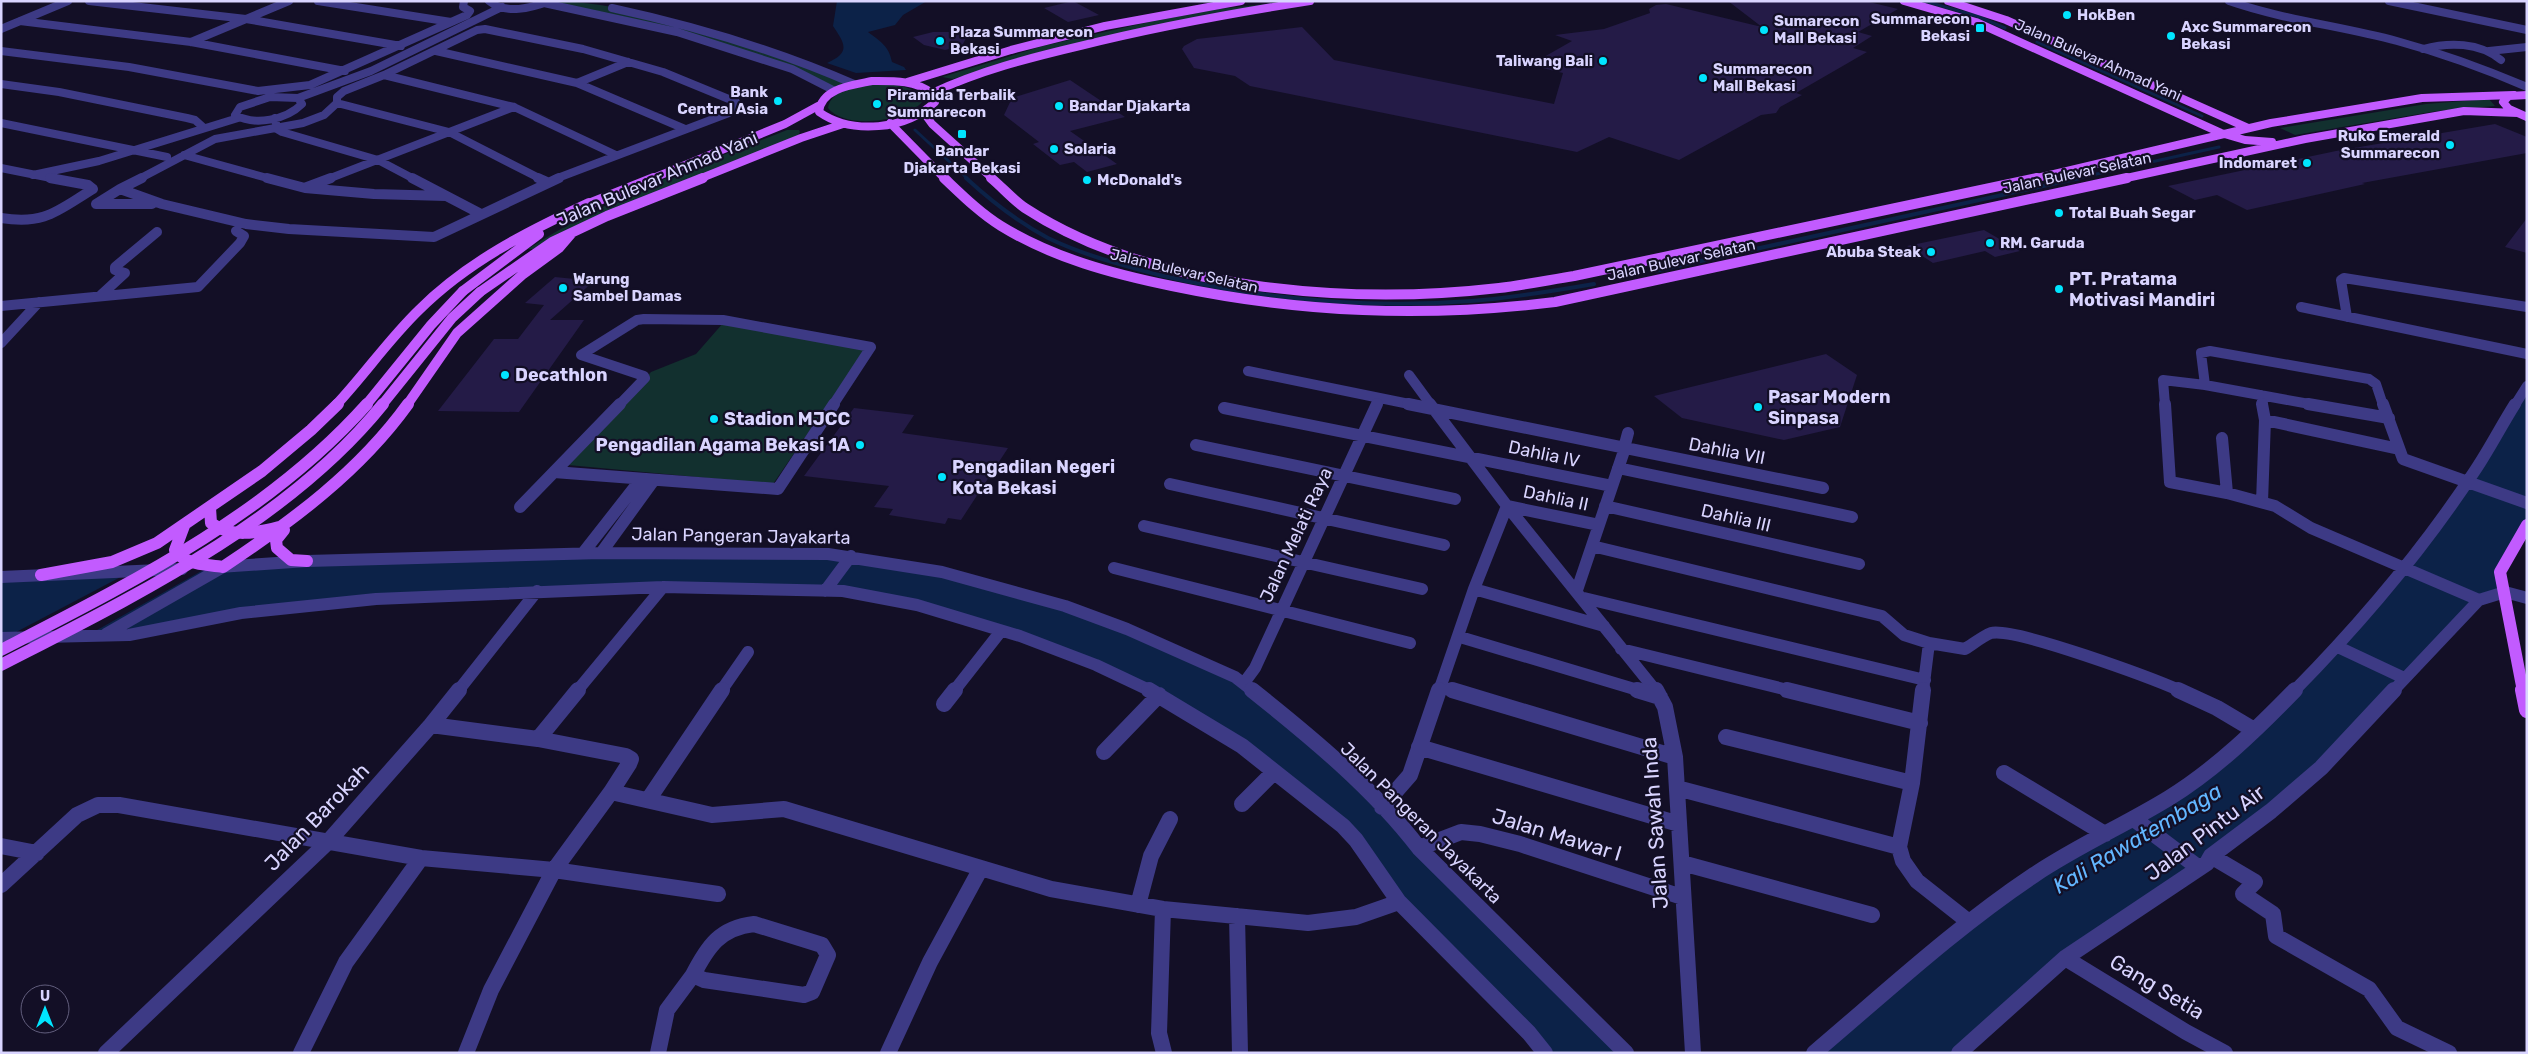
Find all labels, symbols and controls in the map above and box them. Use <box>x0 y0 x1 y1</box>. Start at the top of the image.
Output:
place label: HokBen <box>2077 6 2135 24</box>
marker: HokBen <box>2061 9 2073 21</box>
place label: Summarecon Bekasi <box>1871 10 1970 45</box>
place label: Sumarecon Mall Bekasi <box>1774 12 1859 47</box>
street label: Jalan Bulevar Ahmad Yani <box>2012 15 2184 105</box>
place label: Axc Summarecon Bekasi <box>2181 18 2312 53</box>
marker: Summarecon Bekasi <box>1974 22 1986 34</box>
place label: Plaza Summarecon Bekasi <box>950 23 1093 58</box>
marker: Sumarecon Mall Bekasi <box>1758 24 1770 36</box>
marker: Axc Summarecon Bekasi <box>2165 30 2177 42</box>
marker: Plaza Summarecon Bekasi <box>934 35 946 47</box>
place label: Taliwang Bali <box>1496 52 1593 70</box>
marker: Taliwang Bali <box>1597 55 1609 67</box>
place label: Summarecon Mall Bekasi <box>1713 60 1812 95</box>
marker: Summarecon Mall Bekasi <box>1697 72 1709 84</box>
place label: Bank Central Asia <box>677 83 768 118</box>
place label: Piramida Terbalik Summarecon <box>887 86 1016 121</box>
marker: Bank Central Asia <box>772 95 784 107</box>
place label: Bandar Djakarta <box>1069 97 1190 115</box>
marker: Piramida Terbalik Summarecon <box>871 98 883 110</box>
marker: Bandar Djakarta <box>1053 100 1065 112</box>
street label: Jalan Bulevar Ahmad Yani <box>553 127 761 231</box>
place label: Ruko Emerald Summarecon <box>2338 127 2440 162</box>
marker: Bandar Djakarta Bekasi <box>956 128 968 140</box>
marker: Ruko Emerald Summarecon <box>2444 139 2456 151</box>
place label: Solaria <box>1064 140 1116 158</box>
place label: Bandar Djakarta Bekasi <box>904 142 1020 177</box>
marker: Solaria <box>1048 143 1060 155</box>
street label: Jalan Bulevar Selatan <box>2001 148 2153 198</box>
place label: Indomaret <box>2219 154 2297 172</box>
marker: Indomaret <box>2301 157 2313 169</box>
place label: McDonald's <box>1097 171 1182 189</box>
marker: McDonald's <box>1081 174 1093 186</box>
place label: Total Buah Segar <box>2069 204 2196 222</box>
marker: Total Buah Segar <box>2053 207 2065 219</box>
place label: RM. Garuda <box>2000 234 2085 252</box>
street label: Jalan Bulevar Selatan <box>1605 235 1757 285</box>
marker: RM. Garuda <box>1984 237 1996 249</box>
place label: Abuba Steak <box>1826 243 1921 261</box>
street label: Jalan Bulevar Selatan <box>1108 245 1260 297</box>
marker: Abuba Steak <box>1925 246 1937 258</box>
place label: PT. Pratama Motivasi Mandiri <box>2069 268 2215 311</box>
place label: Warung Sambel Damas <box>573 270 682 305</box>
marker: Warung Sambel Damas <box>557 282 569 294</box>
marker: PT. Pratama Motivasi Mandiri <box>2053 283 2065 295</box>
place label: Decathlon <box>515 364 608 386</box>
marker: Decathlon <box>499 369 511 381</box>
place label: Pasar Modern Sinpasa <box>1768 386 1891 429</box>
marker: Pasar Modern Sinpasa <box>1752 401 1764 413</box>
place label: Stadion MJCC <box>724 408 850 430</box>
marker: Stadion MJCC <box>708 413 720 425</box>
street label: Dahlia VII <box>1687 433 1767 469</box>
place label: Pengadilan Agama Bekasi 1A <box>596 434 850 456</box>
street label: Dahlia lV <box>1506 436 1582 472</box>
marker: Pengadilan Agama Bekasi 1A <box>854 439 866 451</box>
place label: Pengadilan Negeri Kota Bekasi <box>952 456 1115 499</box>
street label: Jalan Melati Raya <box>1255 464 1337 606</box>
marker: Pengadilan Negeri Kota Bekasi <box>936 471 948 483</box>
street label: Dahlia II <box>1521 480 1591 516</box>
street label: Dahlia III <box>1699 499 1773 537</box>
street label: Jalan Pangeran Jayakarta <box>631 523 851 549</box>
street label: Jalan Sawah Inda <box>1636 736 1673 910</box>
street label: Jalan Pangeran Jayakarta <box>1336 738 1506 908</box>
street label: Jalan Barokah <box>259 758 374 876</box>
water label: Kali Rawatembaga <box>2048 777 2227 899</box>
street label: Jalan Pintu Air <box>2140 780 2269 886</box>
street label: Jalan Mawar I <box>1489 803 1625 866</box>
street label: Gang Setia <box>2105 949 2209 1025</box>
north arrow <box>20 984 70 1034</box>
text: U <box>40 988 50 1005</box>

